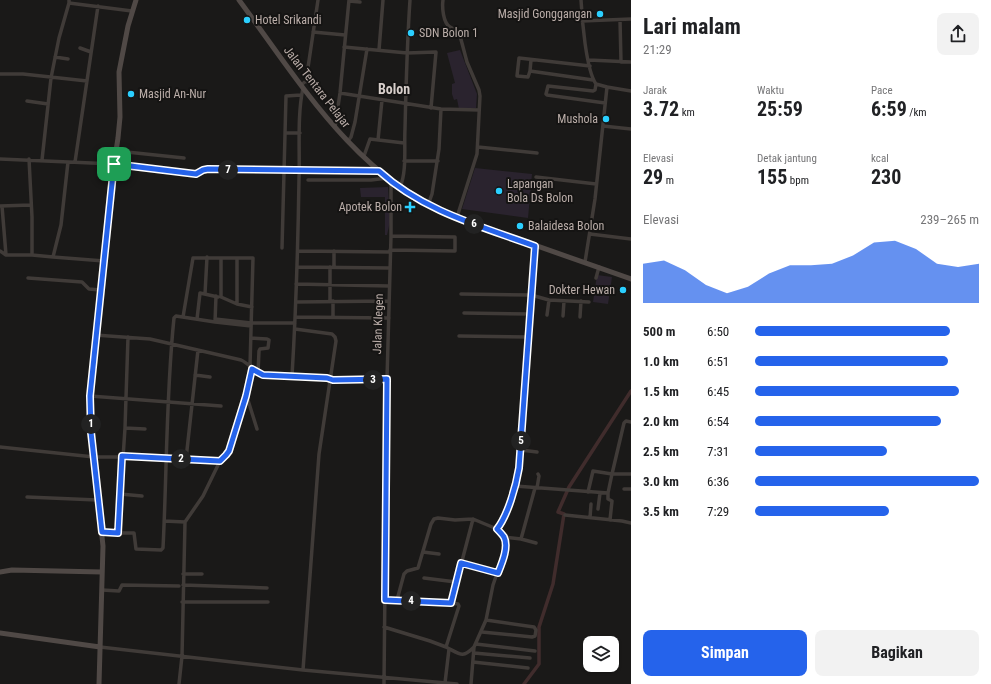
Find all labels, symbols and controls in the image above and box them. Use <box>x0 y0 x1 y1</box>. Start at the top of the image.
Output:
place label: Masjid Gonggangan <box>498 7 592 21</box>
marker: Masjid Gonggangan <box>595 9 605 19</box>
place label: Hotel Srikandi <box>255 13 321 27</box>
button: share <box>937 13 979 55</box>
text: Lari malam <box>643 14 741 39</box>
marker: Hotel Srikandi <box>242 15 252 25</box>
place label: SDN Bolon 1 <box>419 26 478 40</box>
marker: SDN Bolon 1 <box>406 28 416 38</box>
text: 21:29 <box>643 42 672 57</box>
street label: Jalan Tentara Pelajar <box>281 43 353 131</box>
district label: Bolon <box>378 81 410 97</box>
text: Jarak <box>643 84 667 97</box>
text: Waktu <box>757 84 784 97</box>
text: Pace <box>871 84 893 97</box>
place label: Masjid An-Nur <box>139 87 206 101</box>
marker: Masjid An-Nur <box>126 89 136 99</box>
text: 3.72 <box>643 97 679 121</box>
text: 25:59 <box>757 97 803 121</box>
text: 6:59 <box>871 97 907 121</box>
text: km <box>679 106 695 119</box>
text: /km <box>907 106 927 119</box>
place label: Mushola <box>557 112 598 126</box>
marker: Mushola <box>601 114 611 124</box>
pin <box>97 147 131 181</box>
text: Elevasi <box>643 152 674 165</box>
text: Detak jantung <box>757 152 817 165</box>
text: kcal <box>871 152 889 165</box>
icon: arrive <box>103 153 125 175</box>
pin: 7 <box>218 160 238 180</box>
text: 7 <box>225 163 231 176</box>
text: 29 <box>643 165 663 189</box>
text: 155 <box>757 165 787 189</box>
text: 230 <box>871 165 901 189</box>
text: m <box>663 174 674 187</box>
text: bpm <box>787 174 809 187</box>
place label: Lapangan Bola Ds Bolon <box>507 177 573 205</box>
marker: Lapangan Bola Ds Bolon <box>494 186 504 196</box>
place label: Apotek Bolon <box>339 200 402 214</box>
marker: Apotek Bolon <box>405 202 415 212</box>
text: Elevasi <box>643 212 679 227</box>
text: 239–265 m <box>920 212 979 227</box>
pin: 6 <box>464 214 484 234</box>
text: 6 <box>471 217 477 230</box>
place label: Balaidesa Bolon <box>528 219 604 233</box>
marker: Balaidesa Bolon <box>515 221 525 231</box>
place label: Dokter Hewan <box>549 283 615 297</box>
marker: Dokter Hewan <box>618 285 628 295</box>
street label: Jalan Klegen <box>370 293 386 355</box>
text: 500 m <box>643 324 675 339</box>
text: 6:50 <box>707 324 729 339</box>
text: 1.0 km <box>643 354 679 369</box>
text: 6:51 <box>707 354 729 369</box>
pin: 3 <box>363 370 383 390</box>
text: 3 <box>370 373 376 386</box>
text: 1.5 km <box>643 384 679 399</box>
text: 6:45 <box>707 384 729 399</box>
pin: 1 <box>81 414 101 434</box>
text: 2.0 km <box>643 414 679 429</box>
text: 6:54 <box>707 414 729 429</box>
text: 1 <box>88 417 94 430</box>
pin: 5 <box>511 431 531 451</box>
text: 5 <box>518 434 524 447</box>
text: 2.5 km <box>643 444 679 459</box>
text: 7:31 <box>707 444 729 459</box>
pin: 2 <box>171 449 191 469</box>
text: 2 <box>178 452 184 465</box>
text: 3.0 km <box>643 474 679 489</box>
text: 6:36 <box>707 474 729 489</box>
text: 3.5 km <box>643 504 679 519</box>
text: 7:29 <box>707 504 729 519</box>
pin: 4 <box>401 591 421 611</box>
text: 4 <box>408 594 414 607</box>
button: Simpan <box>643 630 807 676</box>
button: Bagikan <box>815 630 979 676</box>
map controls <box>583 636 619 672</box>
button: layers <box>583 636 619 672</box>

